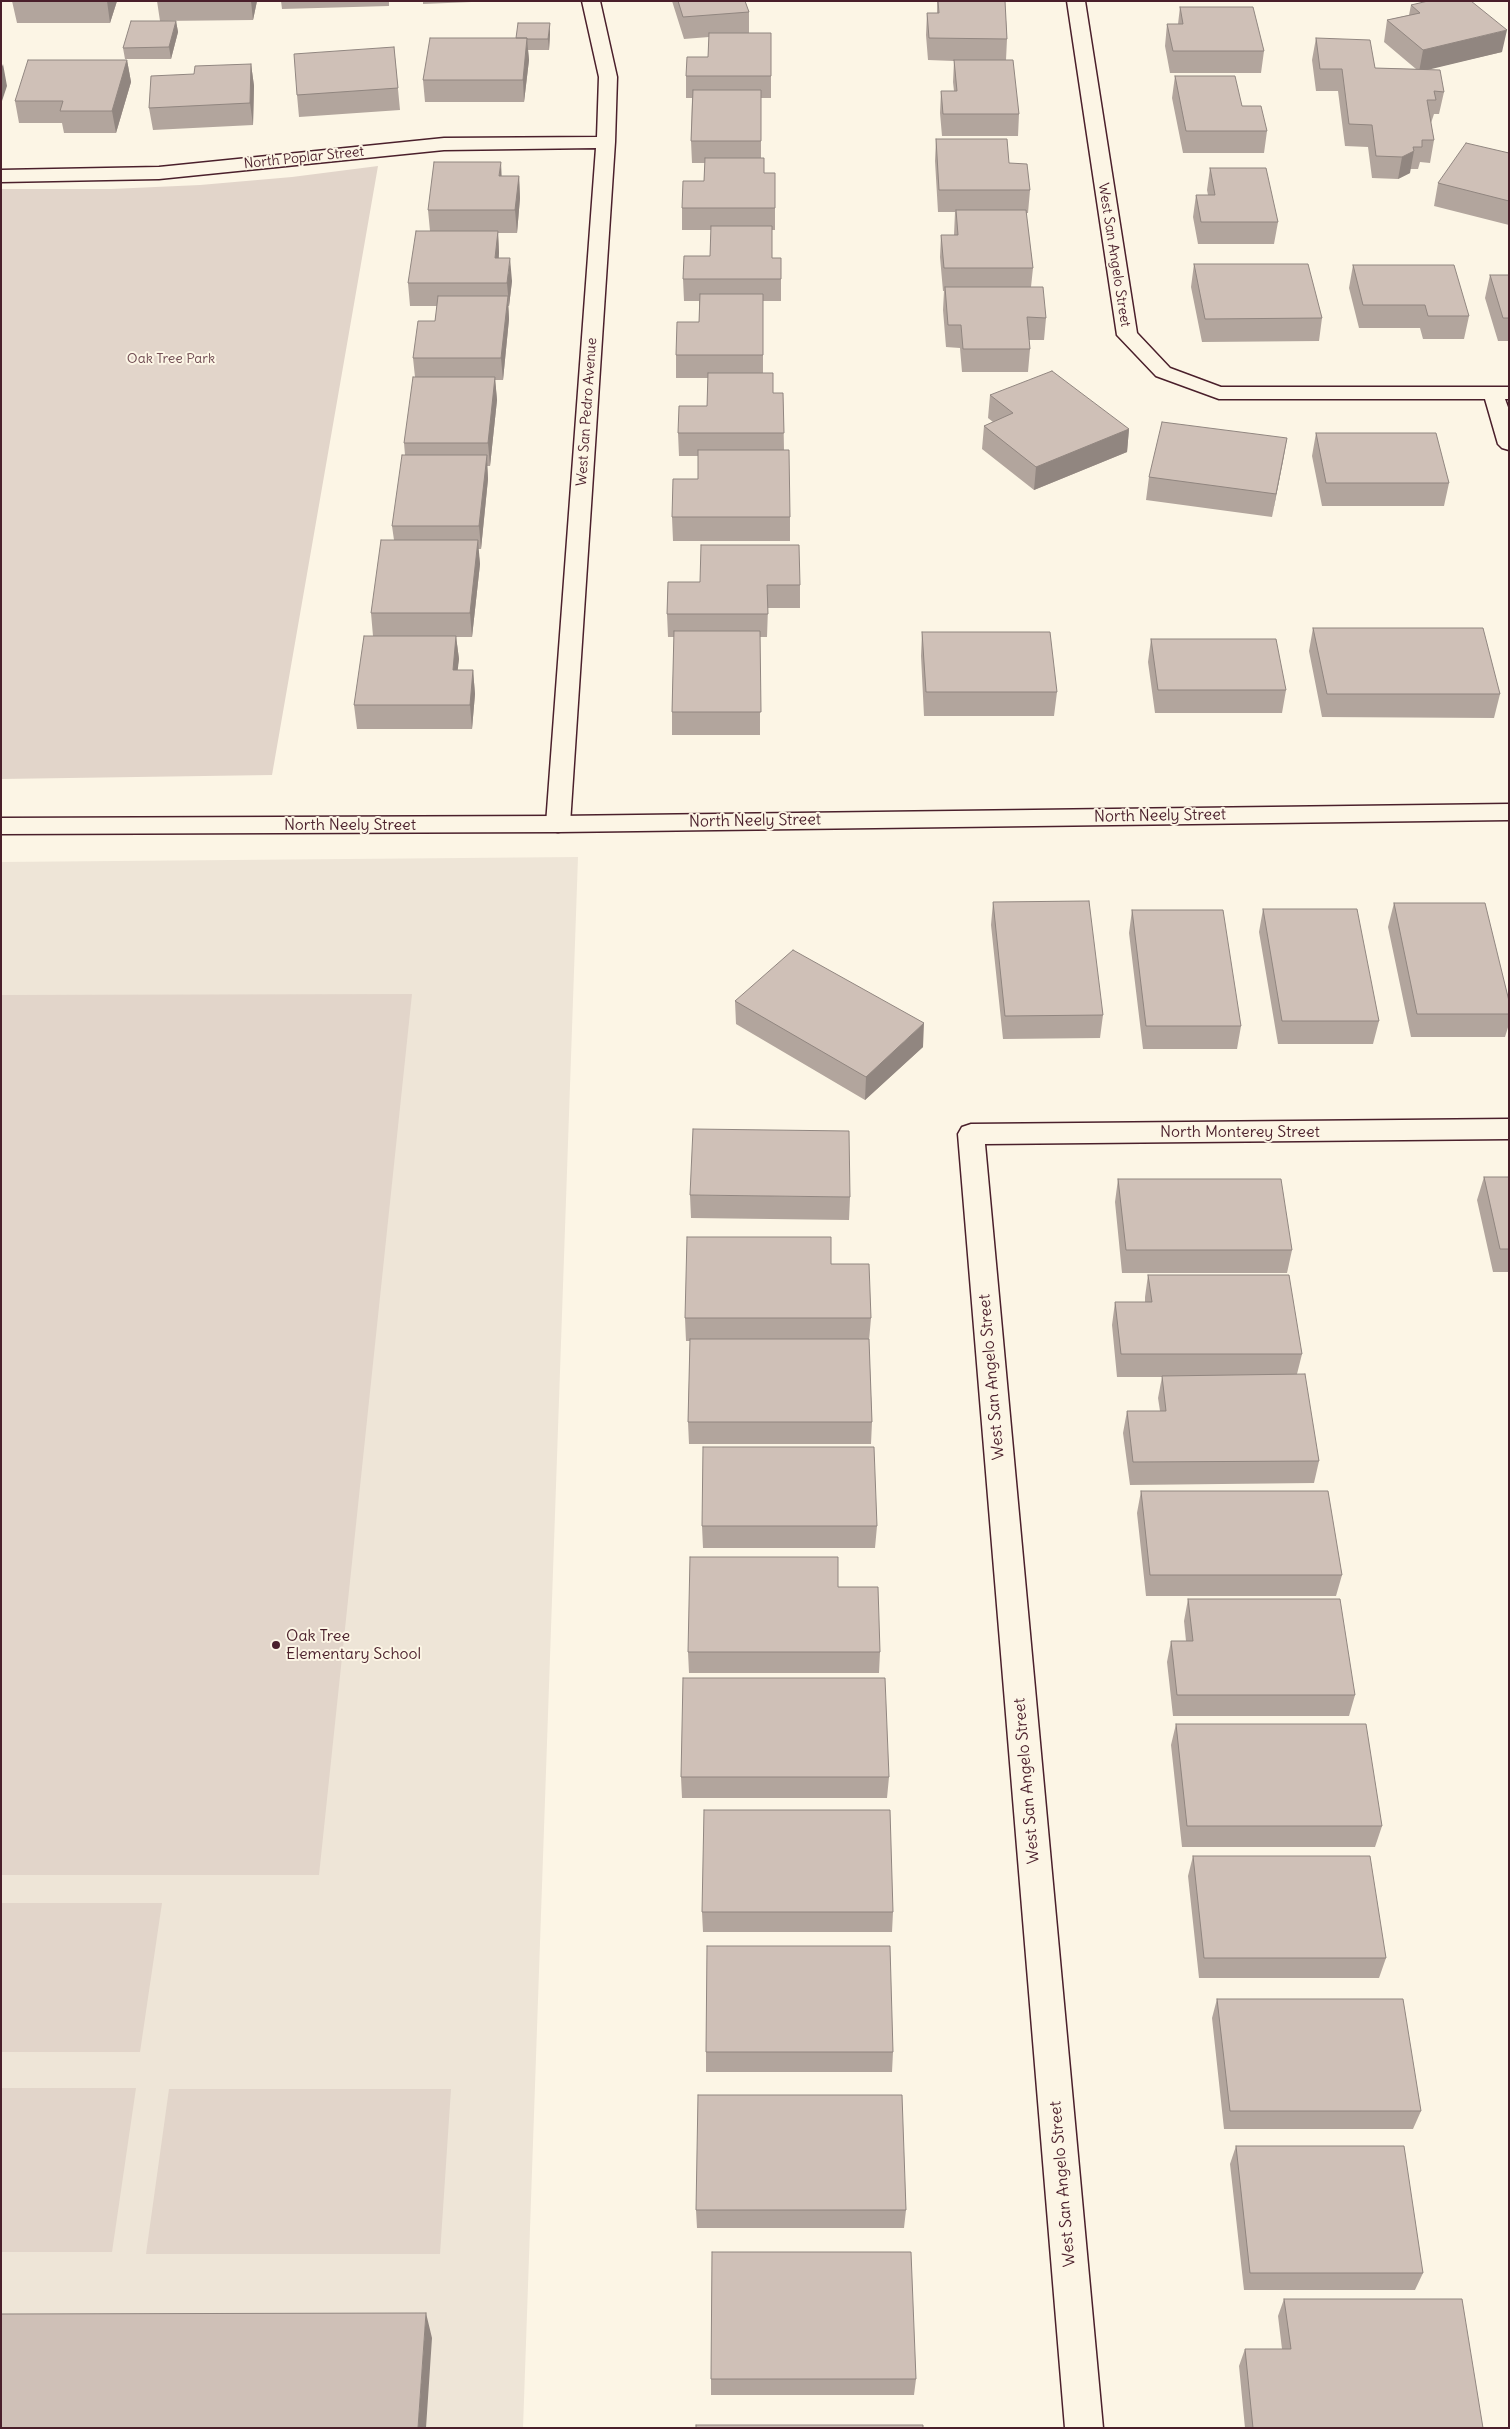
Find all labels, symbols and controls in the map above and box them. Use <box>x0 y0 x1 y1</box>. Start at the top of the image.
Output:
street label: North Poplar Street <box>243 143 365 173</box>
street label: West San Angelo Street <box>1094 182 1134 328</box>
street label: West San Pedro Avenue <box>573 337 601 487</box>
park label: Oak Tree Park <box>127 351 215 367</box>
street label: North Neely Street <box>1094 805 1226 827</box>
street label: North Neely Street <box>689 810 821 832</box>
street label: North Neely Street <box>284 815 416 835</box>
street label: North Monterey Street <box>1160 1122 1320 1142</box>
street label: West San Angelo Street <box>975 1293 1009 1461</box>
place label: Oak Tree Elementary School <box>286 1626 421 1664</box>
marker: Oak Tree Elementary School <box>270 1639 282 1651</box>
street label: West San Angelo Street <box>1010 1697 1044 1865</box>
street label: West San Angelo Street <box>1046 2100 1080 2268</box>

